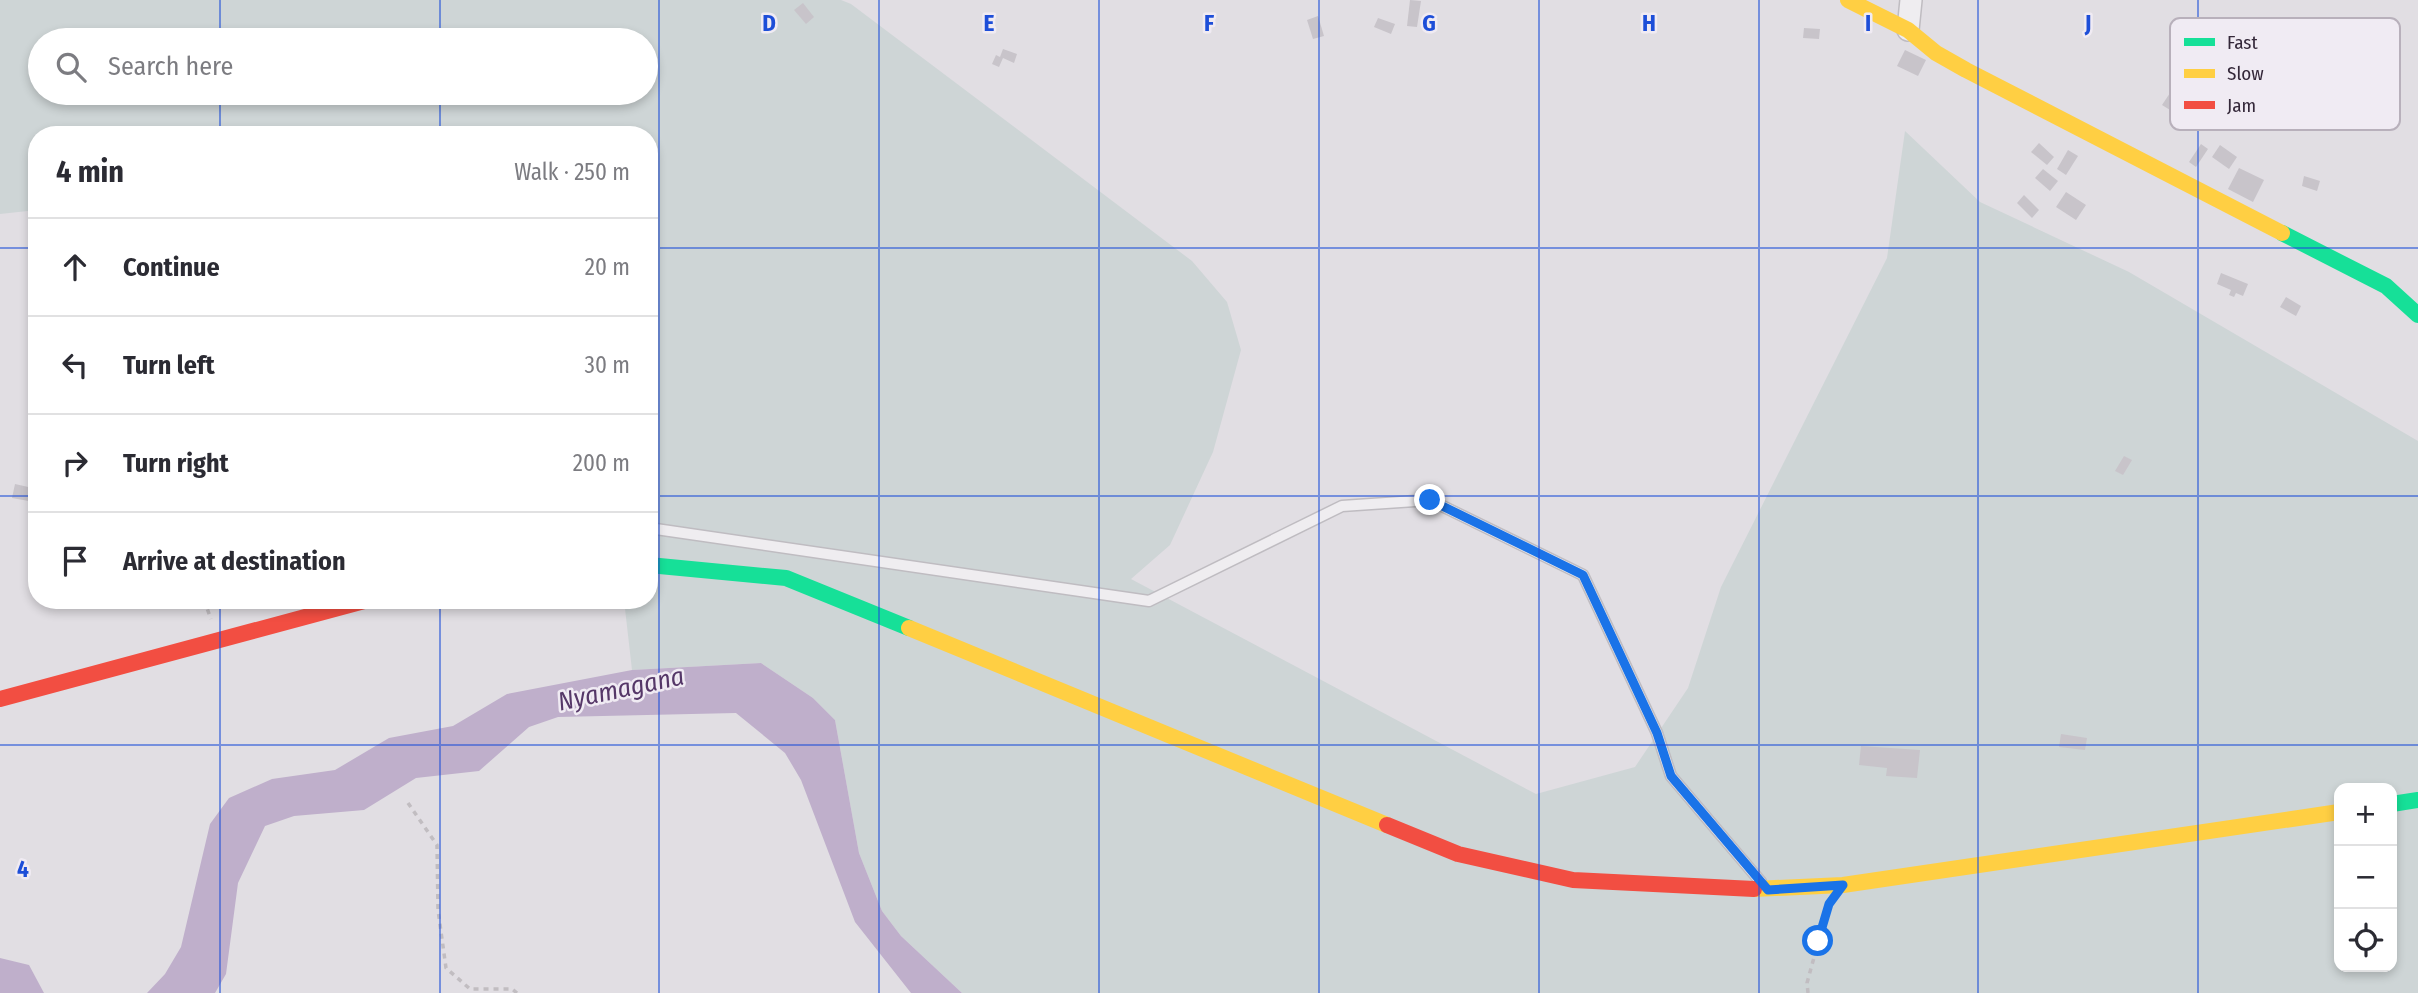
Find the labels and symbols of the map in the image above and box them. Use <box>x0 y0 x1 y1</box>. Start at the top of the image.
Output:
text: D <box>762 9 776 37</box>
text: E <box>984 9 995 37</box>
text: F <box>1204 9 1214 37</box>
text: G <box>1422 9 1436 37</box>
text: H <box>1642 9 1656 37</box>
text: I <box>1865 9 1871 37</box>
text: J <box>2084 9 2091 37</box>
legend <box>2170 18 2400 130</box>
text: Fast <box>2227 31 2258 54</box>
text: Slow <box>2227 62 2264 85</box>
text: Jam <box>2227 94 2256 117</box>
route end <box>1414 484 1445 515</box>
water label: Nyamagana <box>555 661 687 717</box>
text: 4 <box>17 855 29 883</box>
route start <box>1802 925 1833 956</box>

